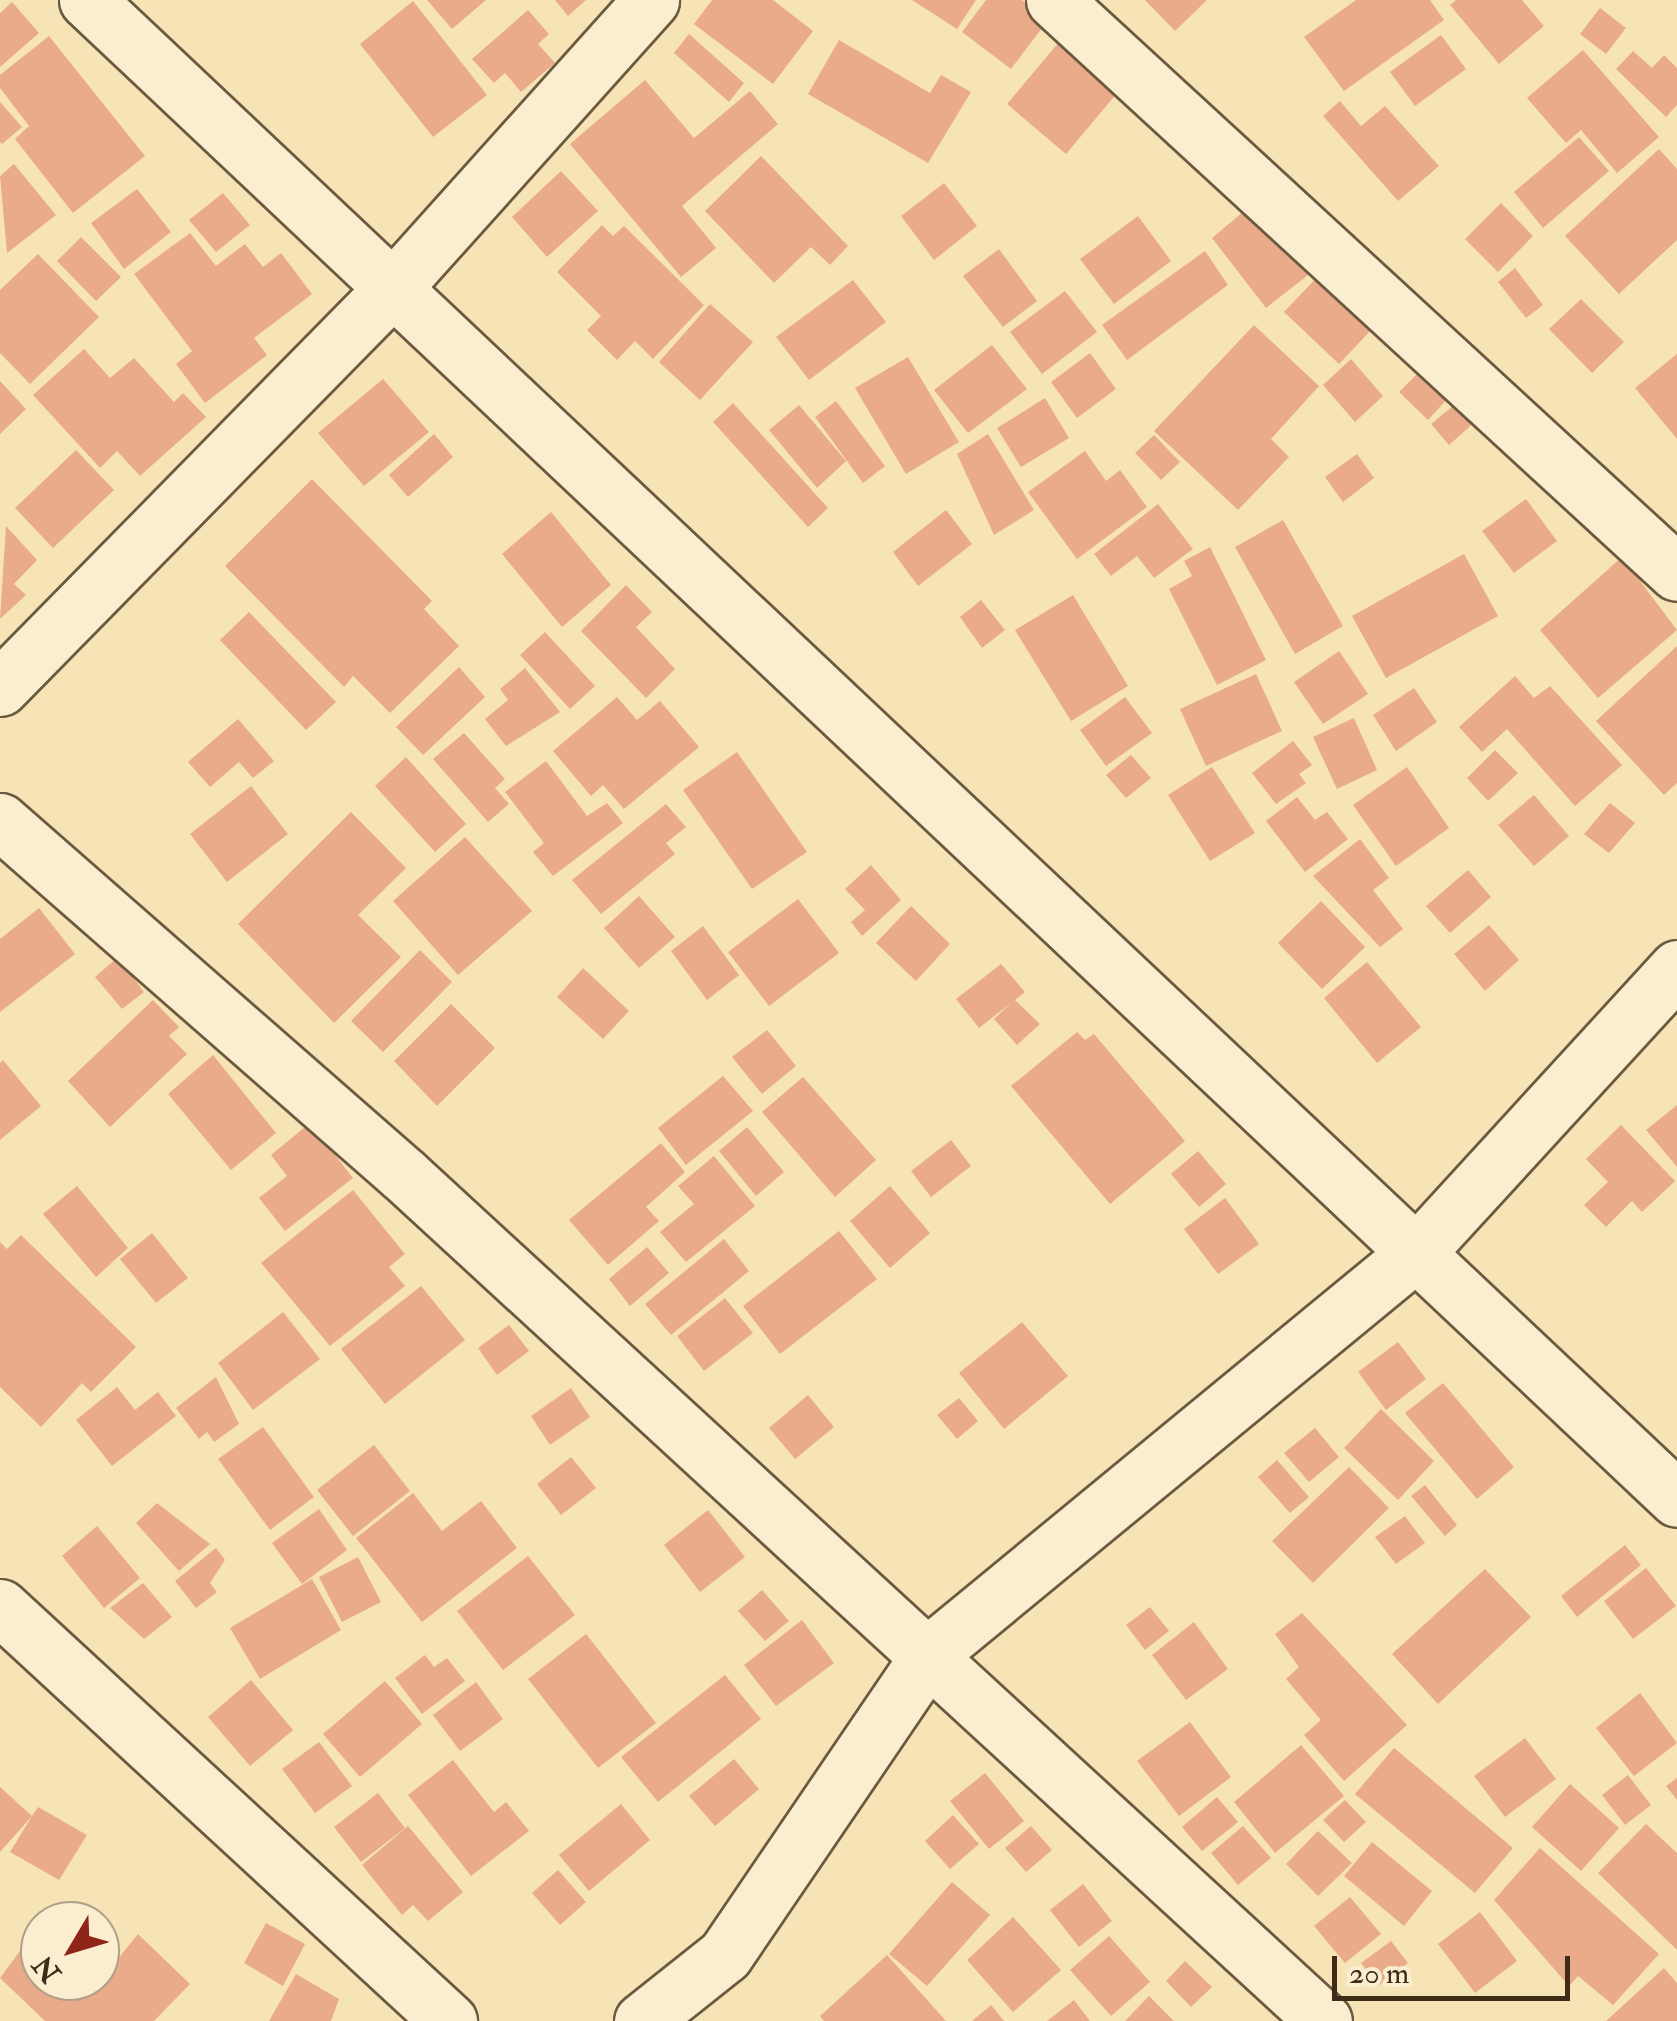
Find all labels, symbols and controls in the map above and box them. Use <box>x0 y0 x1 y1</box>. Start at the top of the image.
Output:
north arrow <box>20 1901 120 2001</box>
scale bar <box>1337 1936 1574 1998</box>
text: N <box>26 1948 69 1989</box>
text: 20 m <box>1349 1955 1409 1992</box>

